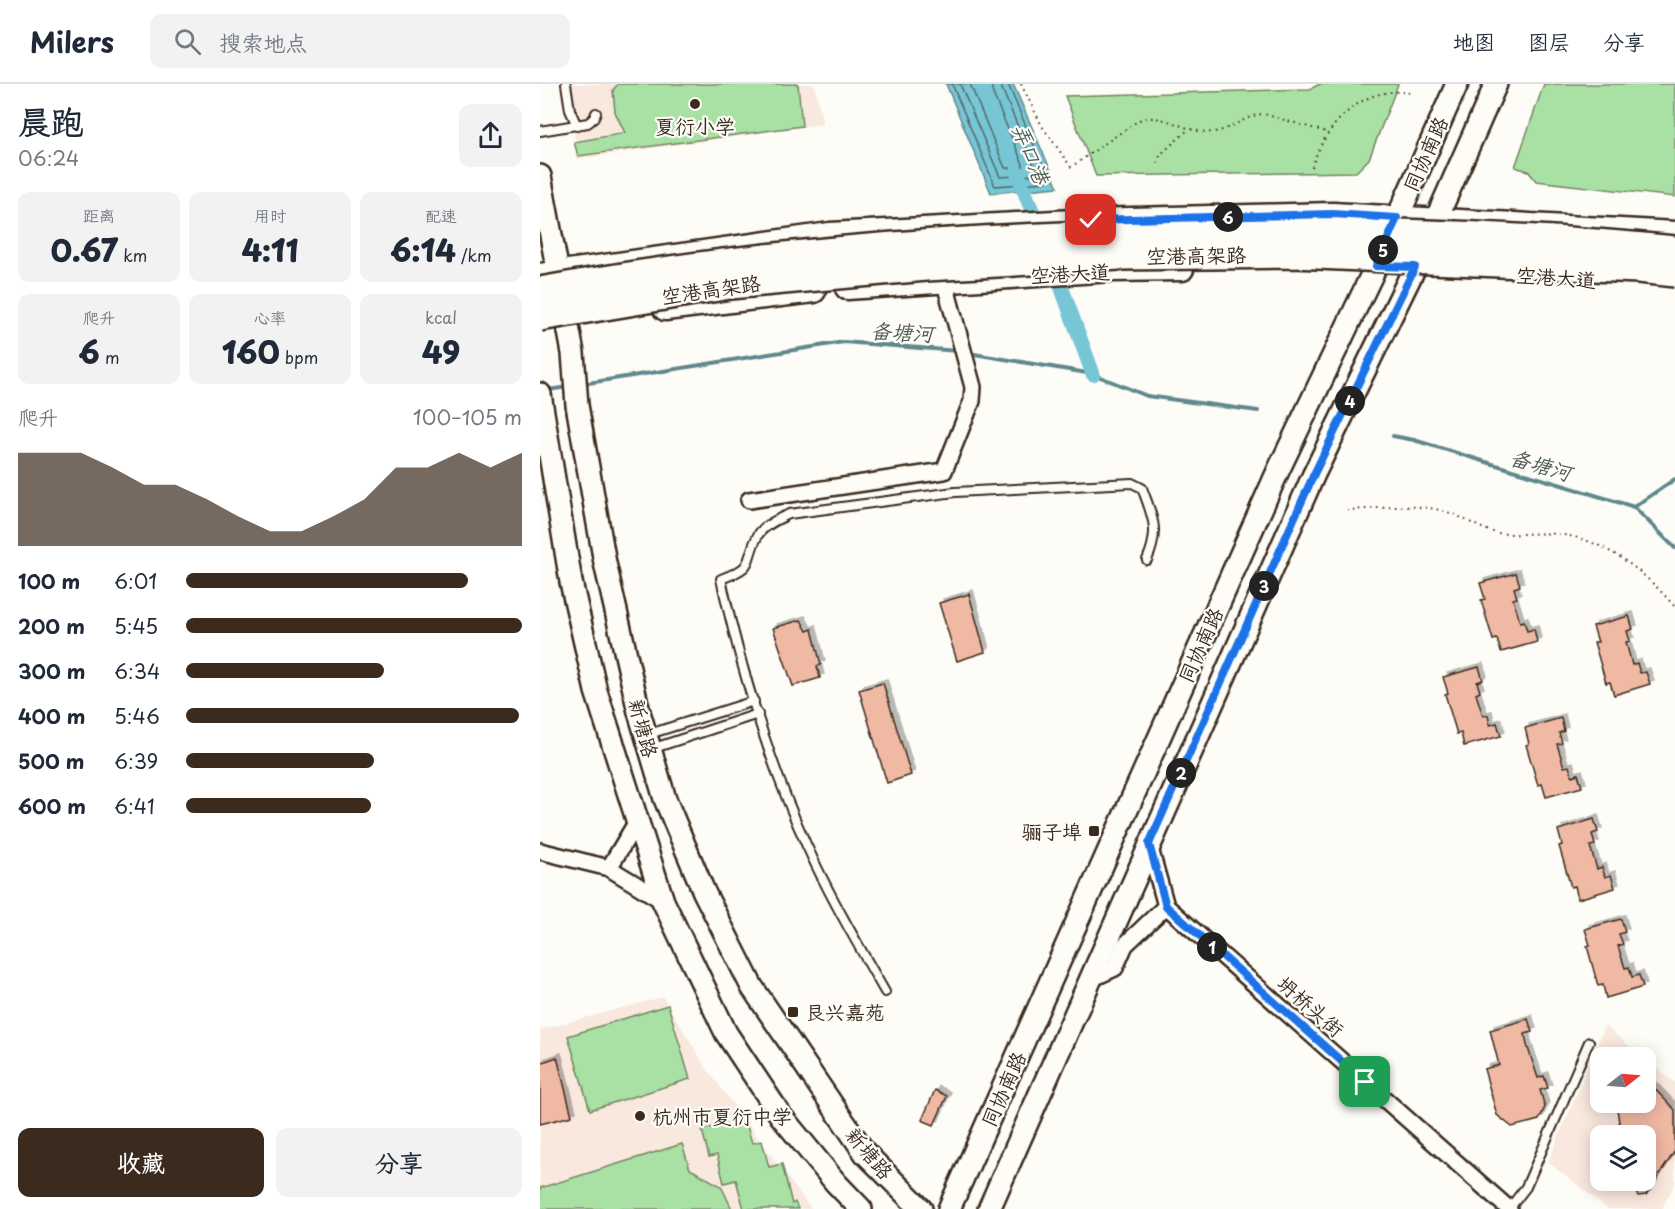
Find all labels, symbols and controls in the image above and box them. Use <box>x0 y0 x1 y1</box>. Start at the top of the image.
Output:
search box <box>150 14 570 68</box>
text: Milers <box>30 20 114 63</box>
icon: search <box>171 25 204 58</box>
text: 搜索地点 <box>219 25 307 58</box>
text: 地图 <box>1453 25 1495 57</box>
text: 图层 <box>1528 25 1570 57</box>
text: 分享 <box>1603 25 1645 57</box>
text: 晨跑 <box>18 95 84 145</box>
marker: 夏衍小学 <box>688 97 702 111</box>
button: share <box>459 104 522 167</box>
street label: 同协南路 <box>1395 110 1455 197</box>
place label: 夏衍小学 <box>655 111 735 141</box>
water label: 弄口港 <box>1005 118 1060 190</box>
text: 06:24 <box>18 143 79 173</box>
pin <box>1065 194 1116 245</box>
pin: 6 <box>1213 202 1243 232</box>
text: 距离 <box>83 203 115 227</box>
text: 用时 <box>254 203 286 227</box>
text: 配速 <box>425 203 457 227</box>
icon: check <box>1074 203 1107 236</box>
text: 6 <box>1222 205 1234 229</box>
text: 0.67 <box>51 227 118 272</box>
text: 4:11 <box>241 227 299 272</box>
text: 6:14 <box>390 227 456 272</box>
pin: 5 <box>1368 235 1398 265</box>
text: 5 <box>1378 238 1388 262</box>
street label: 空港高架路 <box>1146 239 1247 271</box>
text: km <box>118 243 147 267</box>
text: /km <box>456 243 492 267</box>
street label: 空港大道 <box>1029 256 1111 290</box>
street label: 空港大道 <box>1515 259 1597 295</box>
street label: 空港高架路 <box>659 267 764 311</box>
text: 爬升 <box>83 305 115 329</box>
text: 心率 <box>254 305 286 329</box>
text: kcal <box>425 305 457 329</box>
water label: 备塘河 <box>870 313 937 349</box>
text: 6 <box>79 329 100 374</box>
text: 160 <box>222 329 280 374</box>
text: 49 <box>422 329 460 374</box>
text: m <box>100 345 119 369</box>
text: bpm <box>280 345 318 369</box>
pin: 4 <box>1335 386 1365 416</box>
text: 4 <box>1345 389 1355 413</box>
text: 爬升 <box>18 402 58 432</box>
text: 100–105 m <box>413 402 522 432</box>
water label: 备塘河 <box>1506 440 1579 489</box>
text: 100 m <box>18 566 80 596</box>
text: 6:01 <box>114 566 157 596</box>
pin: 3 <box>1249 571 1279 601</box>
text: 3 <box>1259 574 1269 598</box>
street label: 同协南路 <box>1170 601 1230 688</box>
text: 200 m <box>18 611 85 641</box>
text: 5:45 <box>114 611 158 641</box>
text: 300 m <box>18 656 86 686</box>
text: 6:34 <box>114 656 160 686</box>
street label: 新塘路 <box>622 695 667 762</box>
text: 400 m <box>18 701 86 731</box>
text: 5:46 <box>114 701 160 731</box>
text: 500 m <box>18 746 85 776</box>
text: 6:39 <box>114 746 158 776</box>
pin: 2 <box>1166 758 1196 788</box>
text: 2 <box>1175 761 1187 785</box>
text: 600 m <box>18 791 86 821</box>
text: 6:41 <box>114 791 155 821</box>
place label: 骊子埠 <box>1022 816 1082 846</box>
marker: 骊子埠 <box>1087 824 1101 838</box>
pin: 1 <box>1197 932 1227 962</box>
text: 1 <box>1208 935 1216 959</box>
street label: 坍桥头街 <box>1271 968 1351 1044</box>
place label: 艮兴嘉苑 <box>805 997 885 1027</box>
marker: 艮兴嘉苑 <box>786 1005 800 1019</box>
street label: 同协南路 <box>973 1045 1033 1132</box>
north arrow <box>1590 1047 1656 1113</box>
map controls <box>1590 1047 1656 1191</box>
pin <box>1339 1056 1390 1107</box>
icon: arrive <box>1348 1065 1381 1098</box>
place label: 杭州市夏衍中学 <box>652 1101 792 1131</box>
marker: 杭州市夏衍中学 <box>633 1109 647 1123</box>
street label: 新塘路 <box>839 1120 901 1186</box>
button: layers <box>1590 1125 1656 1191</box>
button: 收藏 <box>18 1128 264 1197</box>
button: 分享 <box>276 1128 522 1197</box>

